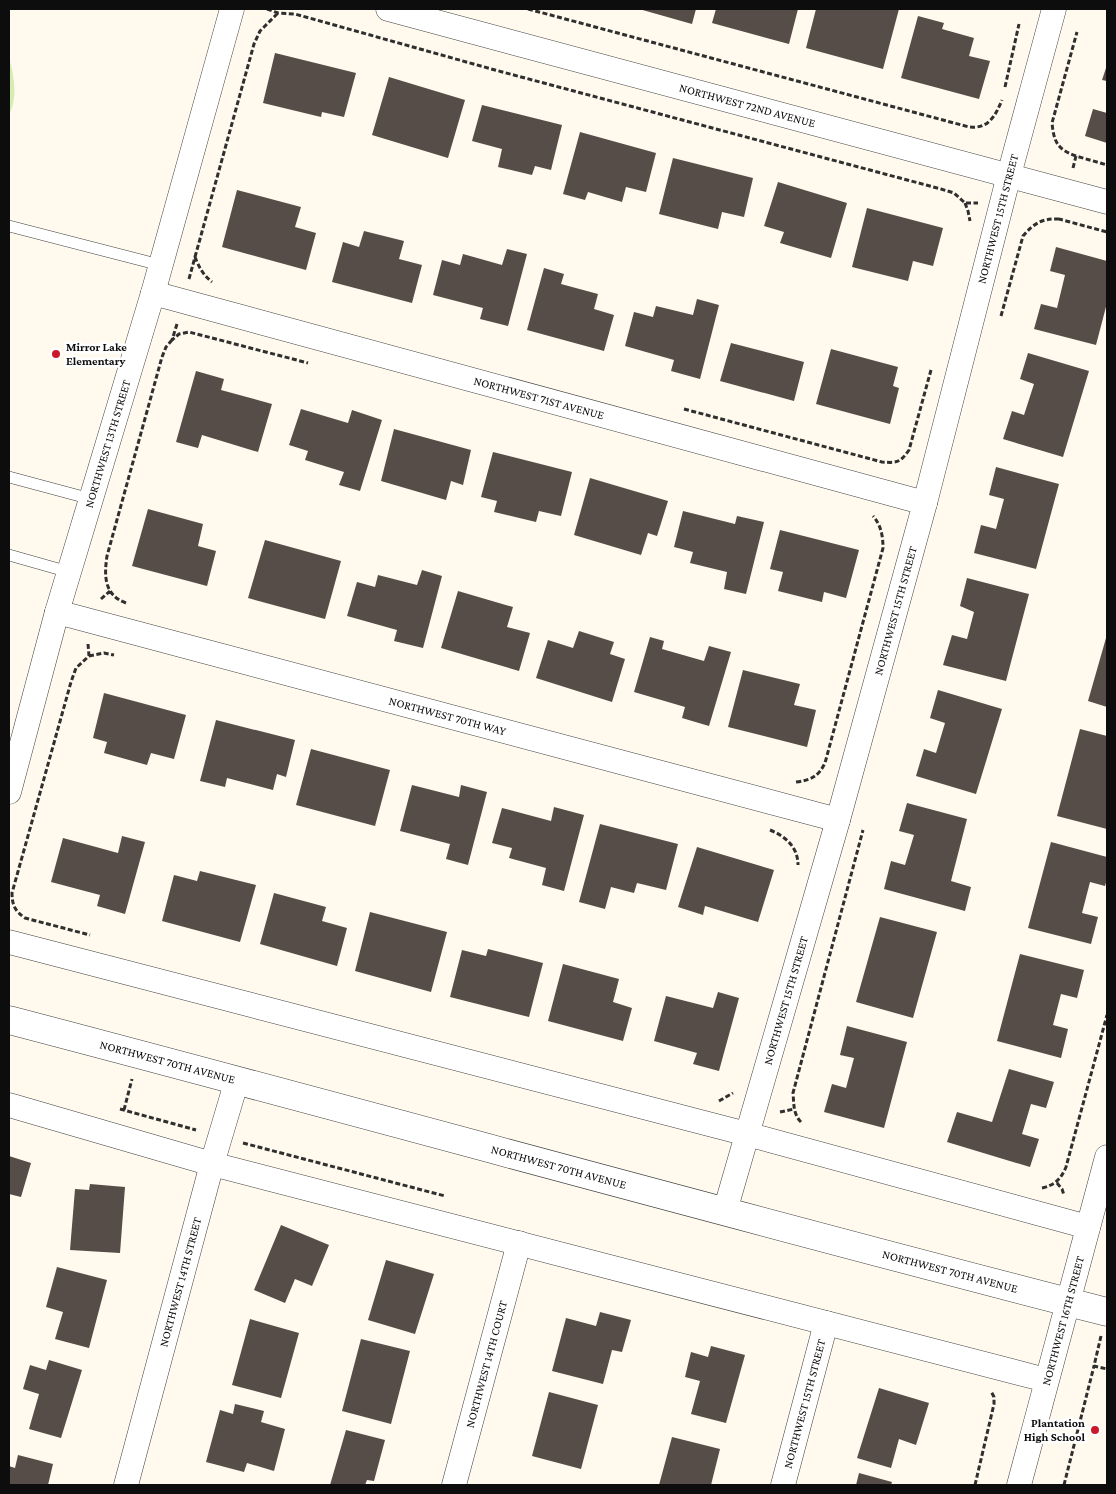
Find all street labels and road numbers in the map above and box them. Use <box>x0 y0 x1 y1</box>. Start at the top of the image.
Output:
street label: NORTHWEST 72ND AVENUE <box>678 81 817 131</box>
street label: NORTHWEST 15TH STREET <box>974 152 1021 285</box>
street label: NORTHWEST 71ST AVENUE <box>472 374 606 423</box>
street label: NORTHWEST 13TH STREET <box>82 378 134 510</box>
street label: NORTHWEST 15TH STREET <box>871 544 920 677</box>
street label: NORTHWEST 70TH WAY <box>387 694 508 738</box>
street label: NORTHWEST 15TH STREET <box>761 934 811 1067</box>
street label: NORTHWEST 70TH AVENUE <box>98 1037 237 1087</box>
street label: NORTHWEST 70TH AVENUE <box>489 1142 628 1192</box>
street label: NORTHWEST 14TH STREET <box>156 1215 205 1349</box>
street label: NORTHWEST 70TH AVENUE <box>881 1247 1020 1296</box>
street label: NORTHWEST 16TH STREET <box>1039 1254 1087 1387</box>
street label: NORTHWEST 14TH COURT <box>463 1299 510 1429</box>
street label: NORTHWEST 15TH STREET <box>781 1337 829 1470</box>

